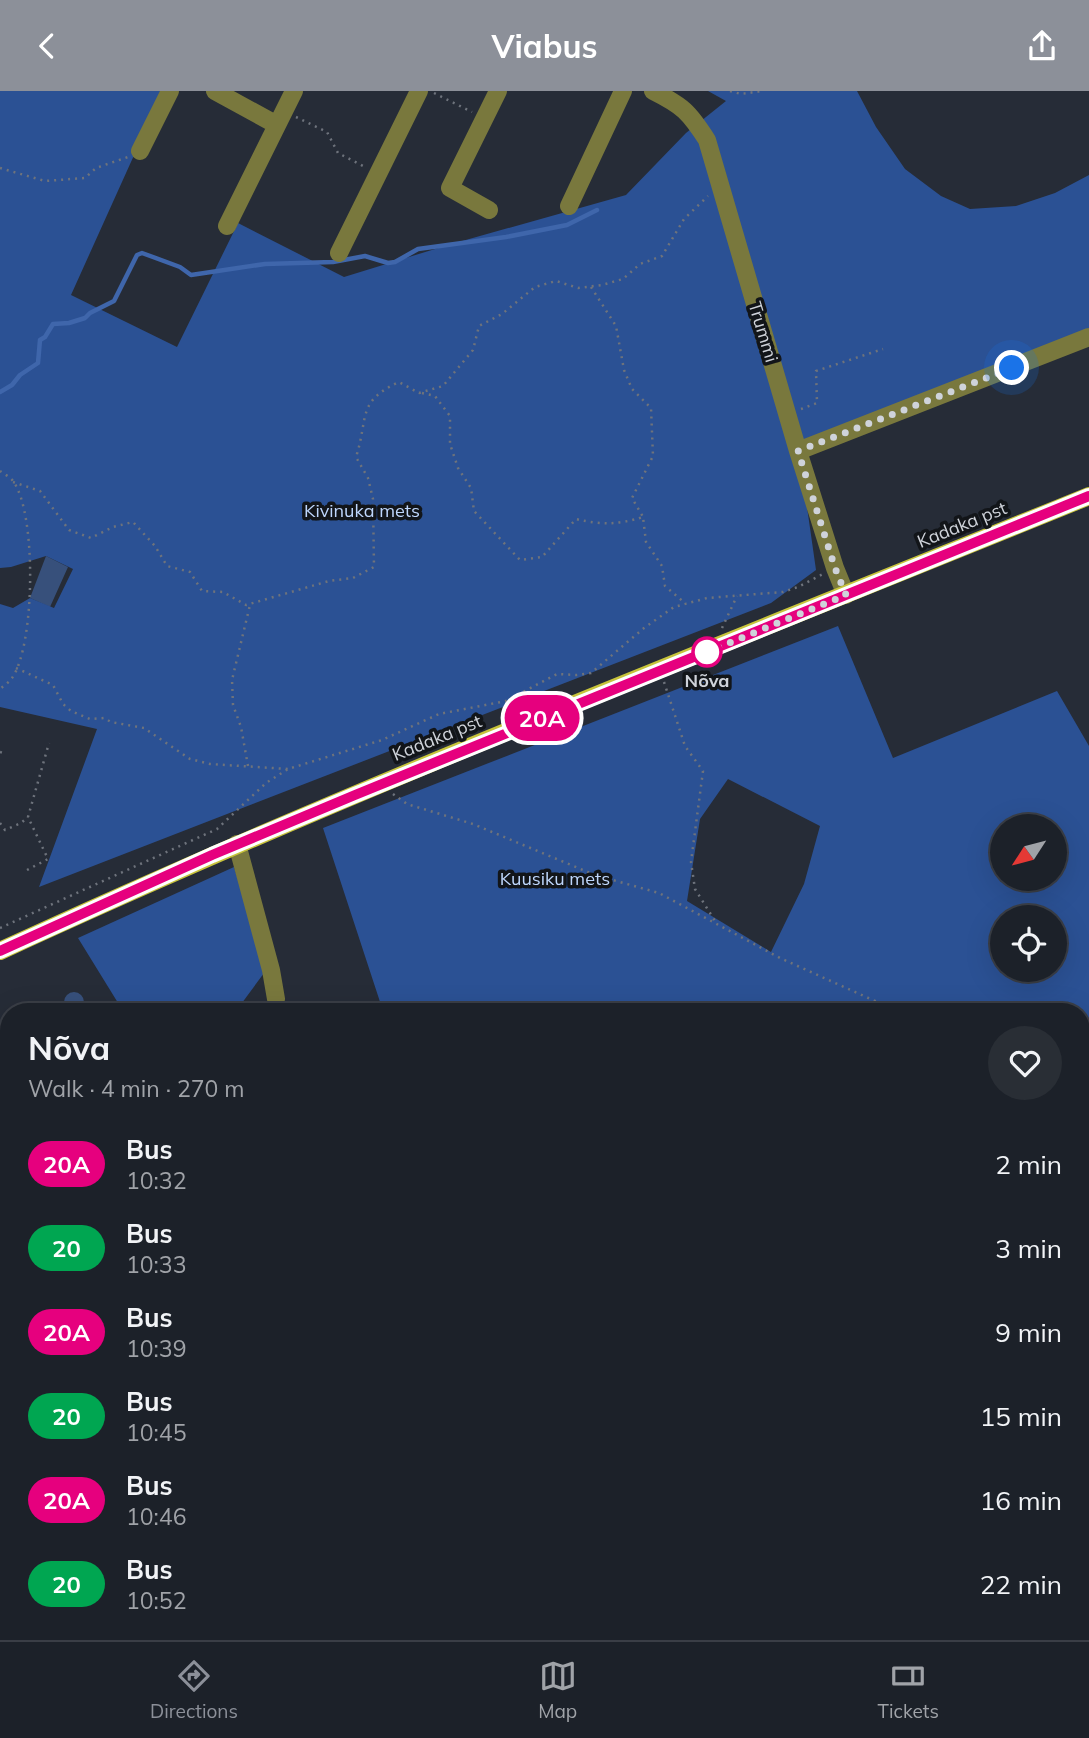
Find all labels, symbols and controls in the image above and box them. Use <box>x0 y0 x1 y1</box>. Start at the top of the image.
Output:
text: Viabus <box>491 26 598 66</box>
icon: back <box>28 27 66 65</box>
icon: share <box>1023 27 1061 65</box>
street label: Trummi <box>743 299 784 365</box>
your location <box>994 350 1029 385</box>
street label: Kadaka pst <box>914 496 1010 553</box>
park label: Kivinuka mets <box>304 499 420 522</box>
marker: Nõva <box>692 637 722 667</box>
place label: Nõva <box>685 669 729 692</box>
line badge: 20A <box>502 695 582 741</box>
text: 20A <box>519 703 565 733</box>
street label: Kadaka pst <box>389 709 485 766</box>
north arrow <box>990 814 1068 891</box>
map controls <box>990 814 1067 982</box>
park label: Kuusiku mets <box>500 867 610 890</box>
button: locate <box>990 905 1067 982</box>
button: heart <box>988 1026 1062 1100</box>
text: Nõva <box>28 1027 110 1068</box>
text: Walk · 4 min · 270 m <box>28 1074 245 1103</box>
text: Bus <box>126 1133 172 1166</box>
text: 2 min <box>995 1148 1062 1181</box>
text: 20A <box>43 1149 90 1179</box>
text: 10:32 <box>126 1166 186 1195</box>
text: Bus <box>126 1217 172 1250</box>
text: 3 min <box>995 1232 1062 1265</box>
text: 20 <box>52 1233 81 1263</box>
text: 10:33 <box>126 1250 186 1279</box>
text: Bus <box>126 1301 172 1334</box>
text: 9 min <box>995 1316 1062 1349</box>
text: 20A <box>43 1317 90 1347</box>
text: 10:39 <box>126 1334 186 1363</box>
text: Bus <box>126 1385 172 1418</box>
text: 15 min <box>980 1400 1062 1433</box>
text: 20 <box>52 1401 81 1431</box>
text: 10:45 <box>126 1418 186 1447</box>
text: Bus <box>126 1469 172 1502</box>
text: 16 min <box>980 1484 1062 1517</box>
text: 20A <box>43 1485 90 1515</box>
text: 10:46 <box>126 1502 186 1531</box>
text: Bus <box>126 1553 172 1586</box>
text: 22 min <box>980 1568 1062 1601</box>
text: 20 <box>52 1569 81 1599</box>
text: 10:52 <box>126 1586 186 1615</box>
tab: Directions <box>150 1657 238 1723</box>
tab: Map <box>538 1657 577 1723</box>
tab: Tickets <box>878 1657 939 1723</box>

